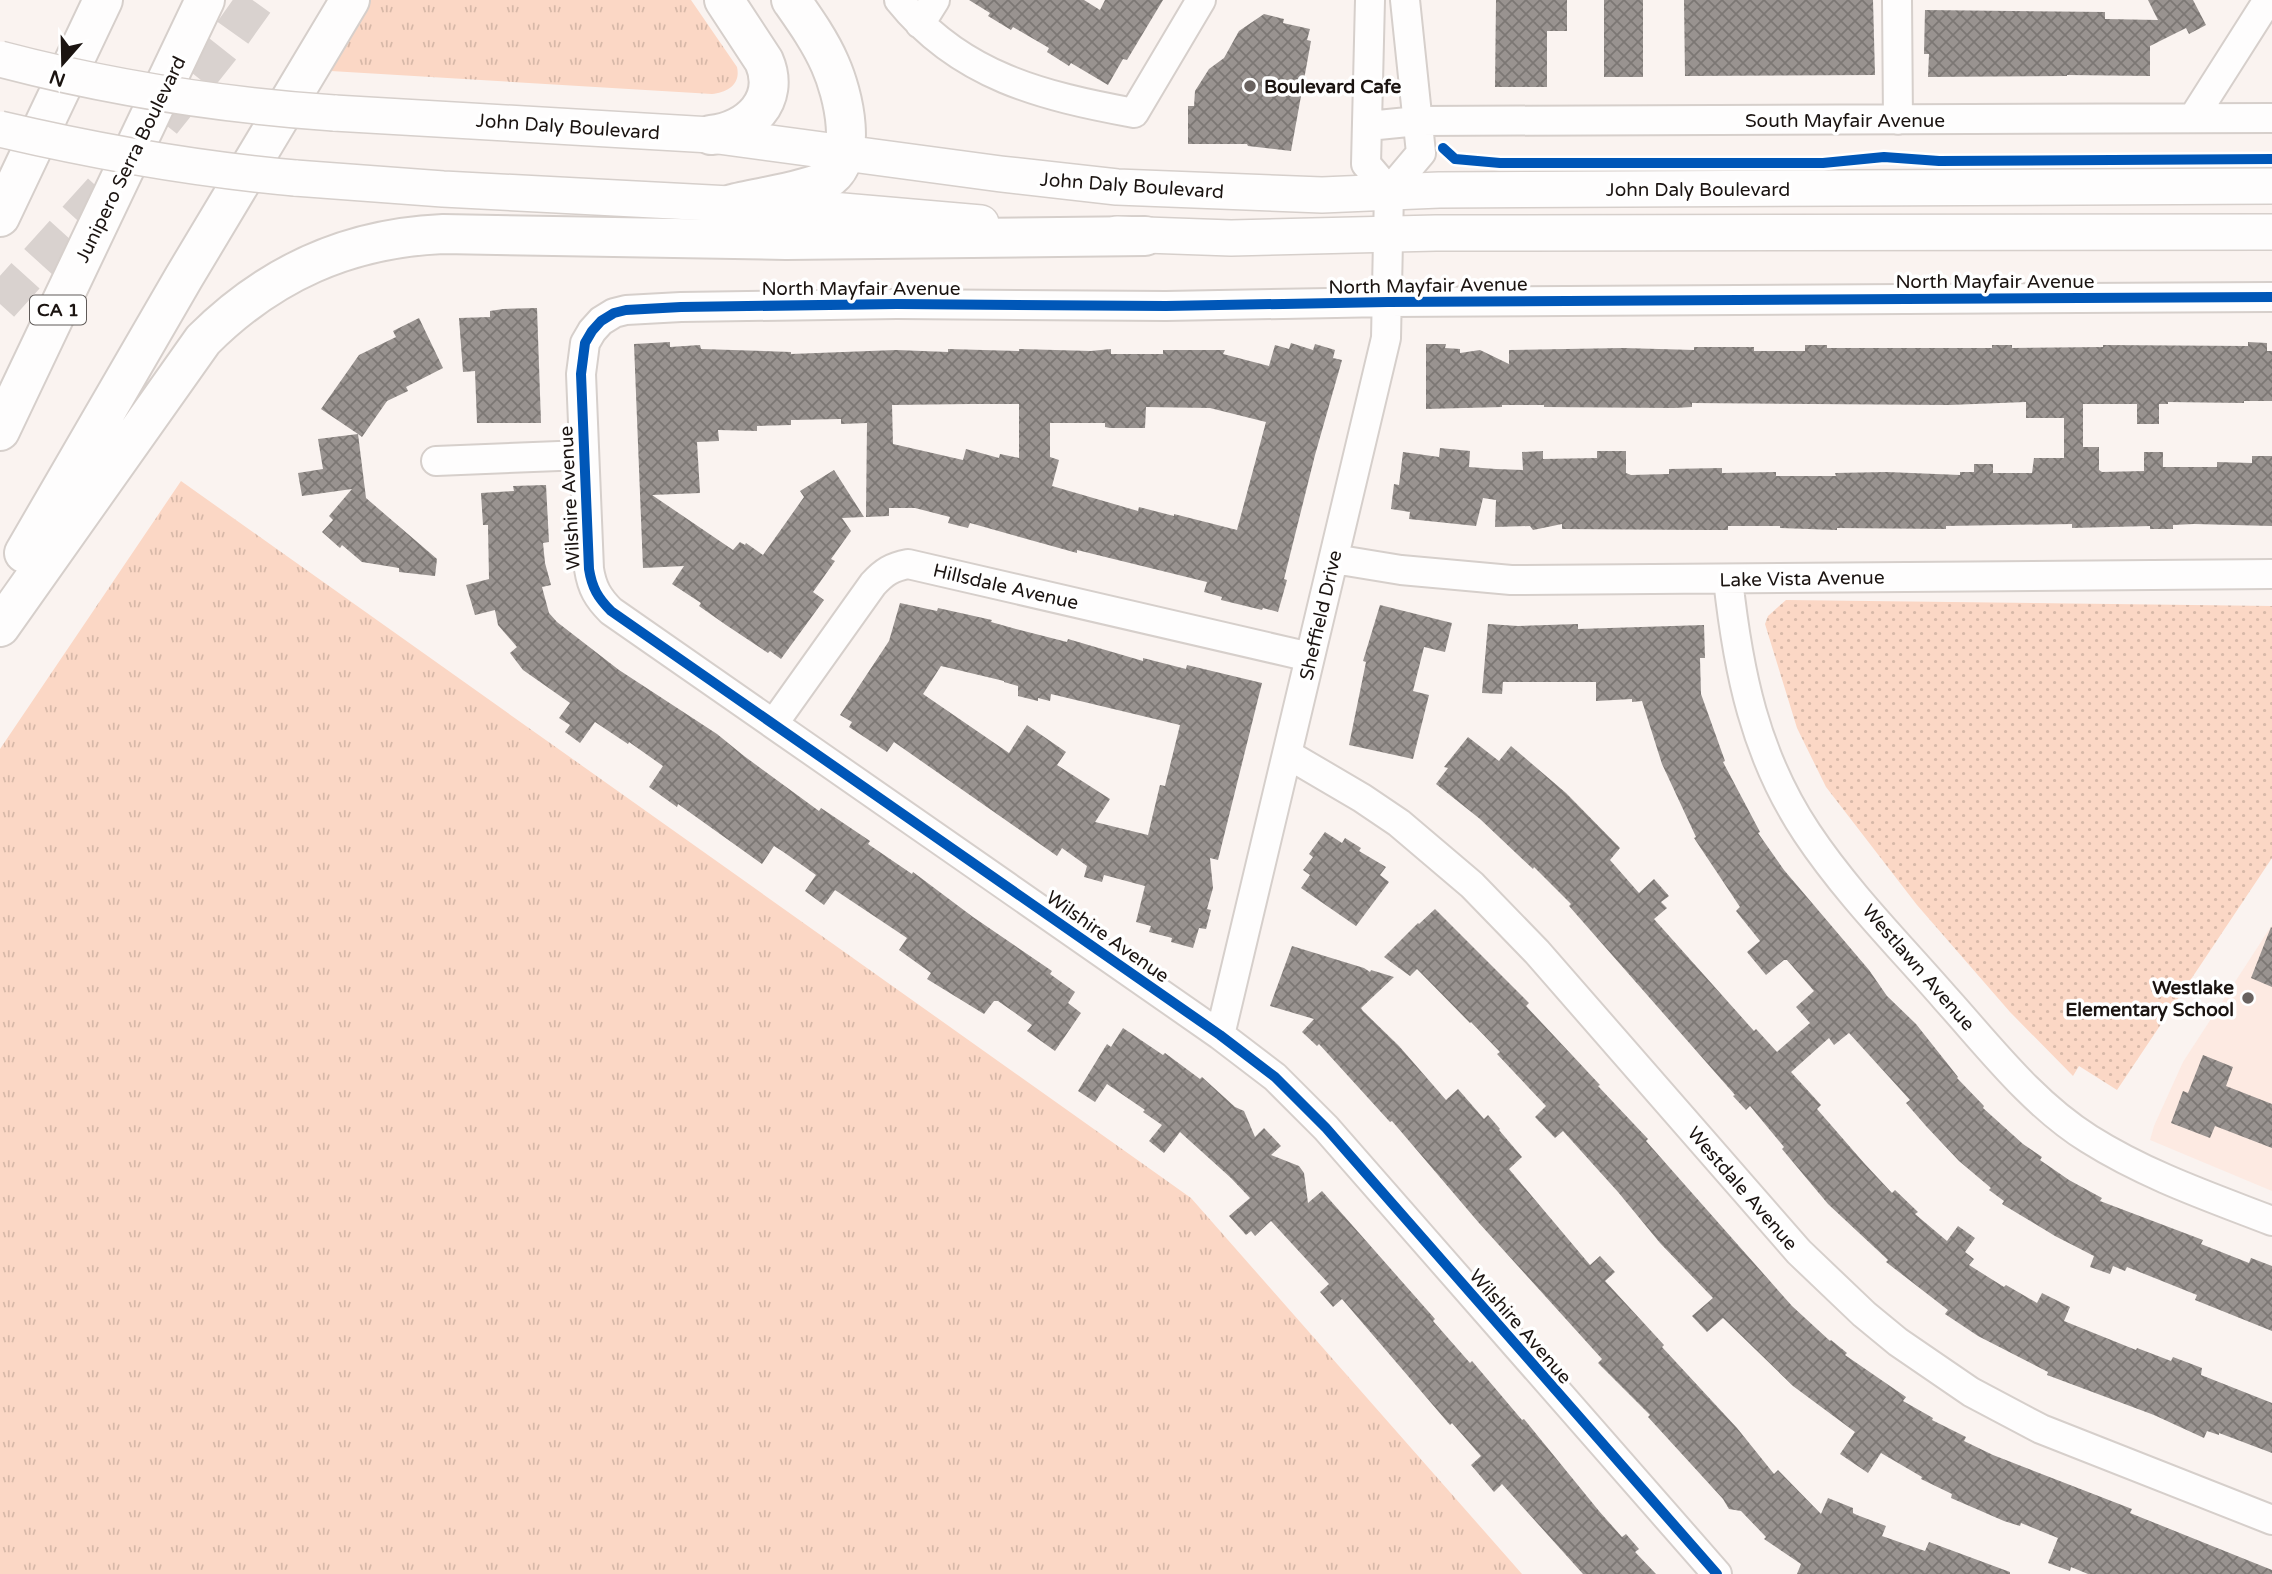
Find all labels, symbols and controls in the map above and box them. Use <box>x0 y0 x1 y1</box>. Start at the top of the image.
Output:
north arrow <box>28 28 98 98</box>
street label: Junipero Serra Boulevard <box>71 53 190 266</box>
text: N <box>47 65 68 91</box>
place label: Boulevard Cafe <box>1264 76 1401 98</box>
marker: Boulevard Cafe <box>1242 78 1258 94</box>
street label: John Daly Boulevard <box>475 110 661 144</box>
street label: South Mayfair Avenue <box>1745 110 1945 132</box>
street label: John Daly Boulevard <box>1039 169 1225 203</box>
street label: John Daly Boulevard <box>1606 179 1790 201</box>
street label: North Mayfair Avenue <box>1895 271 2095 293</box>
street label: North Mayfair Avenue <box>1328 273 1528 299</box>
street label: North Mayfair Avenue <box>761 278 961 300</box>
road number: CA 1 <box>30 296 86 324</box>
street label: Wilshire Avenue <box>555 425 585 571</box>
street label: Sheffield Drive <box>1295 548 1347 682</box>
street label: Hillsdale Avenue <box>931 560 1081 614</box>
street label: Lake Vista Avenue <box>1719 567 1885 591</box>
street label: Wilshire Avenue <box>1042 886 1173 987</box>
street label: Westlawn Avenue <box>1857 900 1979 1035</box>
place label: Westlake Elementary School <box>2065 977 2234 1022</box>
marker: Westlake Elementary School <box>2240 990 2256 1006</box>
street label: Westdale Avenue <box>1683 1122 1802 1255</box>
street label: Wilshire Avenue <box>1465 1265 1576 1388</box>

